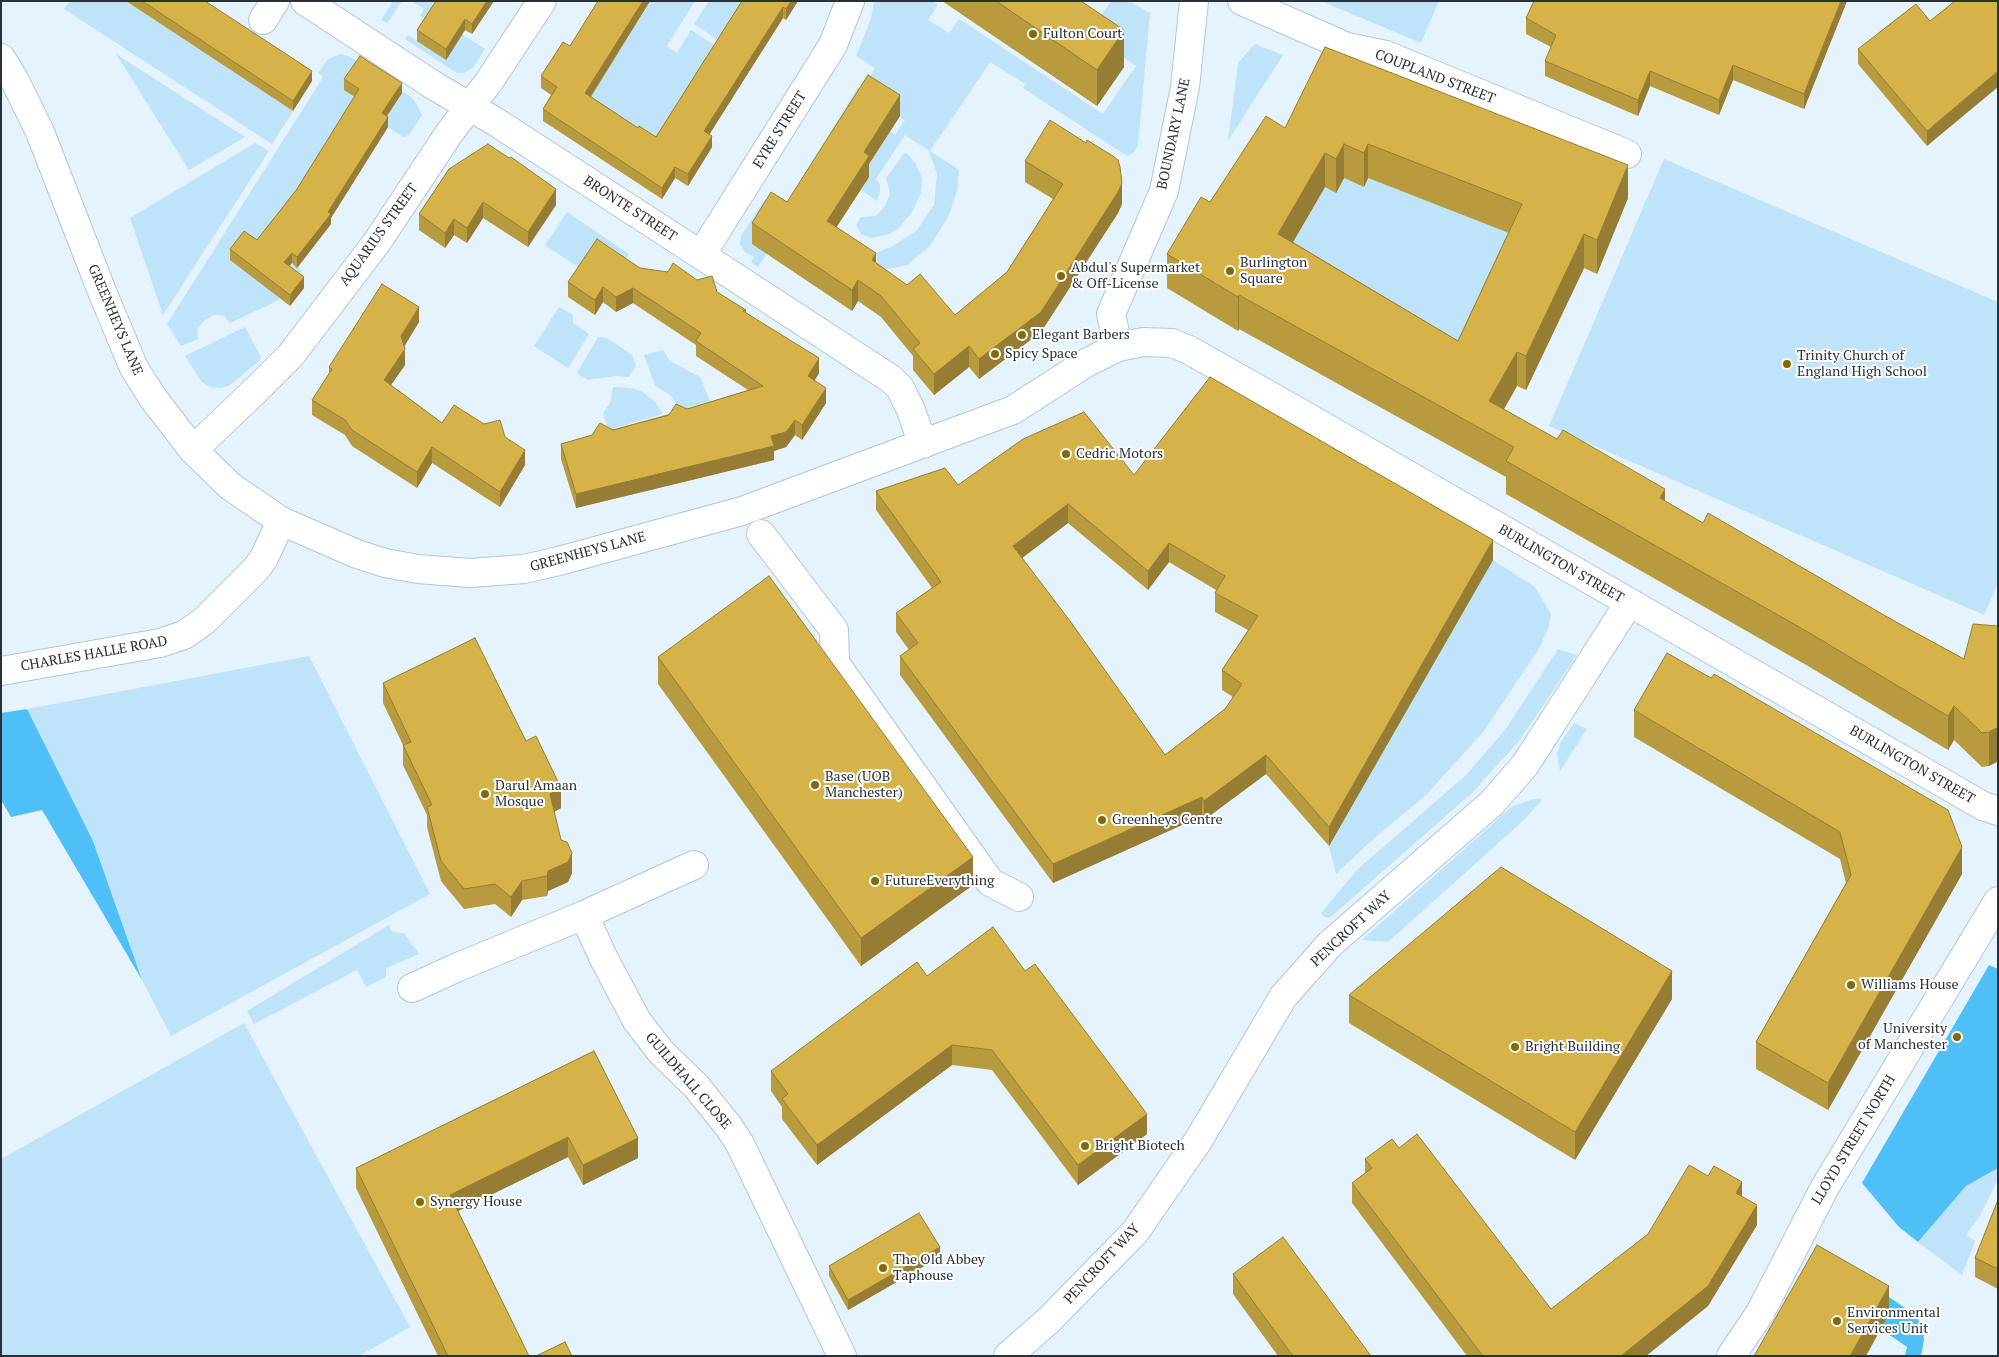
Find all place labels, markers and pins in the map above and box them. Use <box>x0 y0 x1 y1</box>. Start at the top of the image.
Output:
place label: Fulton Court <box>1043 26 1123 42</box>
marker: Fulton Court <box>1027 28 1039 40</box>
place label: Burlington Square <box>1240 255 1307 288</box>
place label: Abdul's Supermarket & Off-License <box>1071 260 1200 292</box>
marker: Burlington Square <box>1224 265 1236 277</box>
marker: Abdul's Supermarket & Off-License <box>1055 270 1067 282</box>
place label: Elegant Barbers <box>1032 327 1130 343</box>
marker: Elegant Barbers <box>1016 329 1028 341</box>
place label: Spicy Space <box>1005 346 1077 362</box>
marker: Spicy Space <box>989 348 1001 360</box>
place label: Trinity Church of England High School <box>1797 348 1927 381</box>
marker: Trinity Church of England High School <box>1781 358 1793 370</box>
place label: Cedric Motors <box>1076 446 1163 462</box>
marker: Cedric Motors <box>1060 448 1072 460</box>
place label: Base (UOB Manchester) <box>825 769 903 802</box>
place label: Darul Amaan Mosque <box>495 778 577 810</box>
marker: Base (UOB Manchester) <box>809 779 821 791</box>
marker: Darul Amaan Mosque <box>479 788 491 800</box>
place label: Greenheys Centre <box>1112 812 1223 828</box>
marker: Greenheys Centre <box>1096 814 1108 826</box>
place label: FutureEverything <box>885 873 994 889</box>
marker: FutureEverything <box>869 875 881 887</box>
place label: Williams House <box>1861 977 1959 993</box>
marker: Williams House <box>1845 979 1857 991</box>
place label: University of Manchester <box>1858 1021 1947 1054</box>
marker: University of Manchester <box>1951 1031 1963 1043</box>
place label: Bright Building <box>1525 1039 1620 1055</box>
marker: Bright Building <box>1509 1041 1521 1053</box>
place label: Bright Biotech <box>1095 1138 1185 1154</box>
marker: Bright Biotech <box>1079 1140 1091 1152</box>
place label: Synergy House <box>430 1194 522 1210</box>
marker: Synergy House <box>414 1196 426 1208</box>
place label: The Old Abbey Taphouse <box>893 1252 985 1284</box>
marker: The Old Abbey Taphouse <box>877 1262 889 1274</box>
place label: Environmental Services Unit <box>1847 1305 1940 1338</box>
marker: Environmental Services Unit <box>1831 1315 1843 1327</box>

